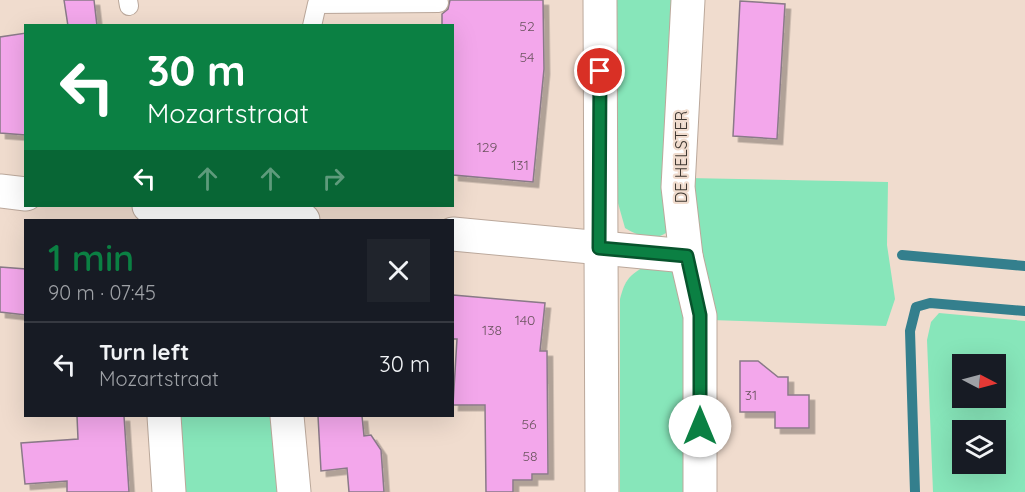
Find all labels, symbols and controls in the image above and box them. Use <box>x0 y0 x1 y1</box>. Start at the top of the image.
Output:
house number: 52 <box>519 17 535 35</box>
text: 30 m <box>147 44 246 97</box>
pin <box>574 45 625 96</box>
icon: left <box>48 48 126 126</box>
house number: 54 <box>519 48 535 66</box>
icon: arrive <box>583 54 616 87</box>
text: Mozartstraat <box>147 96 309 130</box>
street label: DE HELSTER <box>671 111 691 203</box>
house number: 129 <box>477 138 498 156</box>
house number: 131 <box>511 156 529 174</box>
icon: left <box>128 162 161 195</box>
icon: ahead <box>191 162 224 195</box>
icon: ahead <box>254 162 287 195</box>
icon: right <box>317 162 350 195</box>
text: 1 min <box>48 235 134 280</box>
button: close <box>367 239 430 302</box>
text: 90 m · 07:45 <box>48 280 156 305</box>
house number: 140 <box>515 311 535 329</box>
house number: 138 <box>482 321 502 339</box>
text: Turn left <box>99 338 189 366</box>
icon: left <box>48 348 81 381</box>
text: 30 m <box>379 350 430 378</box>
north arrow <box>952 354 1006 408</box>
map controls <box>952 354 1006 474</box>
text: Mozartstraat <box>99 366 219 391</box>
house number: 31 <box>745 386 757 404</box>
position arrow <box>668 394 732 458</box>
house number: 56 <box>521 415 537 433</box>
button: layers <box>952 420 1006 474</box>
house number: 58 <box>522 447 538 465</box>

